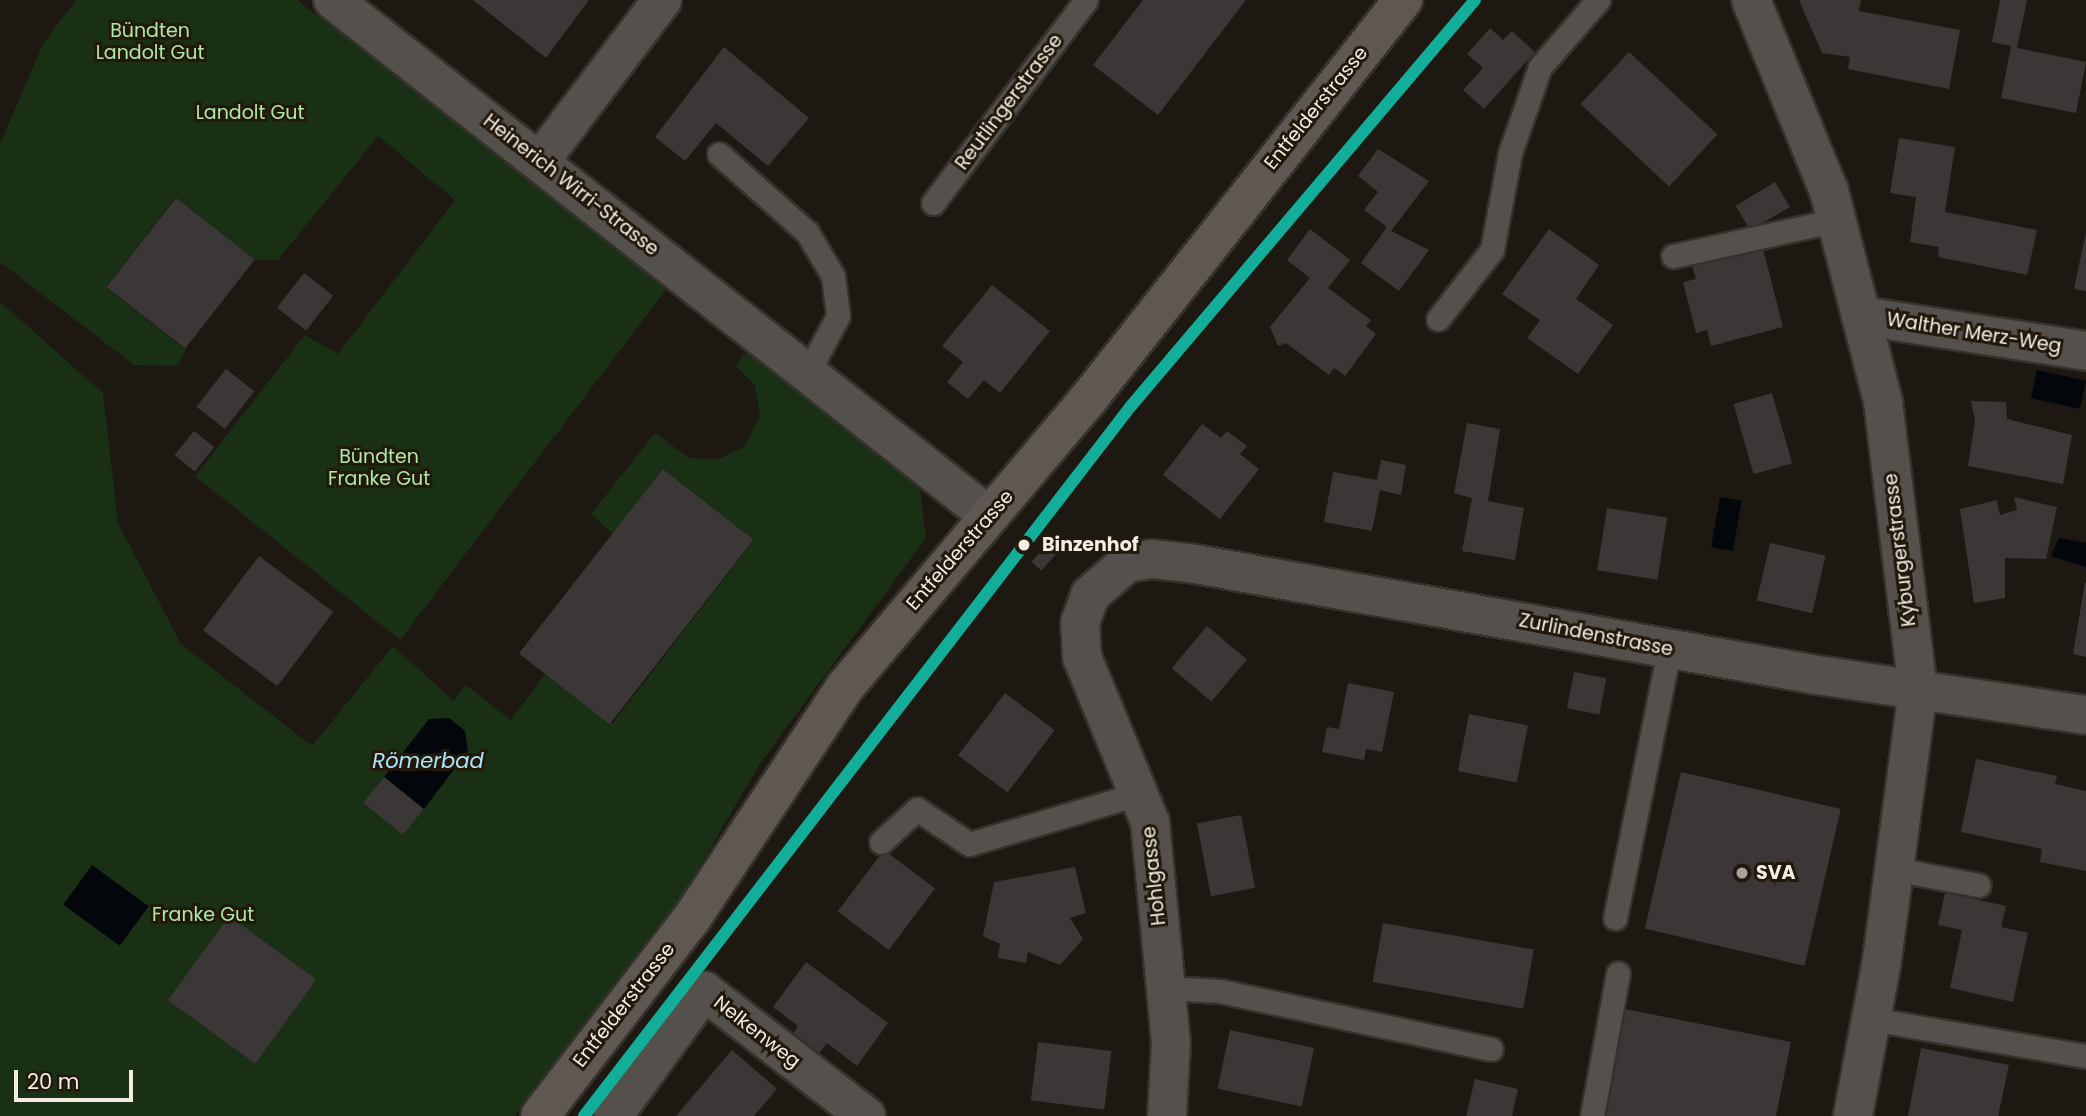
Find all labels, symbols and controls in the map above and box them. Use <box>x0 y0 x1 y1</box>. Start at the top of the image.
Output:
park label: Bündten Landolt Gut <box>96 20 204 64</box>
street label: Reutlingerstrasse <box>951 30 1067 174</box>
street label: Entfelderstrasse <box>1259 42 1373 174</box>
park label: Landolt Gut <box>196 102 304 124</box>
street label: Heinerich Wirri-Strasse <box>479 109 663 261</box>
street label: Walther Merz-Weg <box>1885 308 2063 358</box>
park label: Bündten Franke Gut <box>328 446 430 490</box>
street label: Kyburgerstrasse <box>1879 472 1921 628</box>
street label: Entfelderstrasse <box>902 485 1018 615</box>
marker: Binzenhof <box>1012 533 1036 557</box>
place label: Binzenhof <box>1042 534 1139 556</box>
street label: Zurlindenstrasse <box>1517 609 1675 661</box>
water label: Römerbad <box>372 748 484 774</box>
street label: Hohlgasse <box>1137 825 1171 927</box>
place label: SVA <box>1756 862 1796 884</box>
marker: SVA <box>1734 865 1750 881</box>
park label: Franke Gut <box>152 904 254 926</box>
street label: Entfelderstrasse <box>568 938 680 1072</box>
street label: Nelkenweg <box>709 991 805 1073</box>
scale bar <box>18 1056 136 1100</box>
text: 20 m <box>27 1067 80 1096</box>

